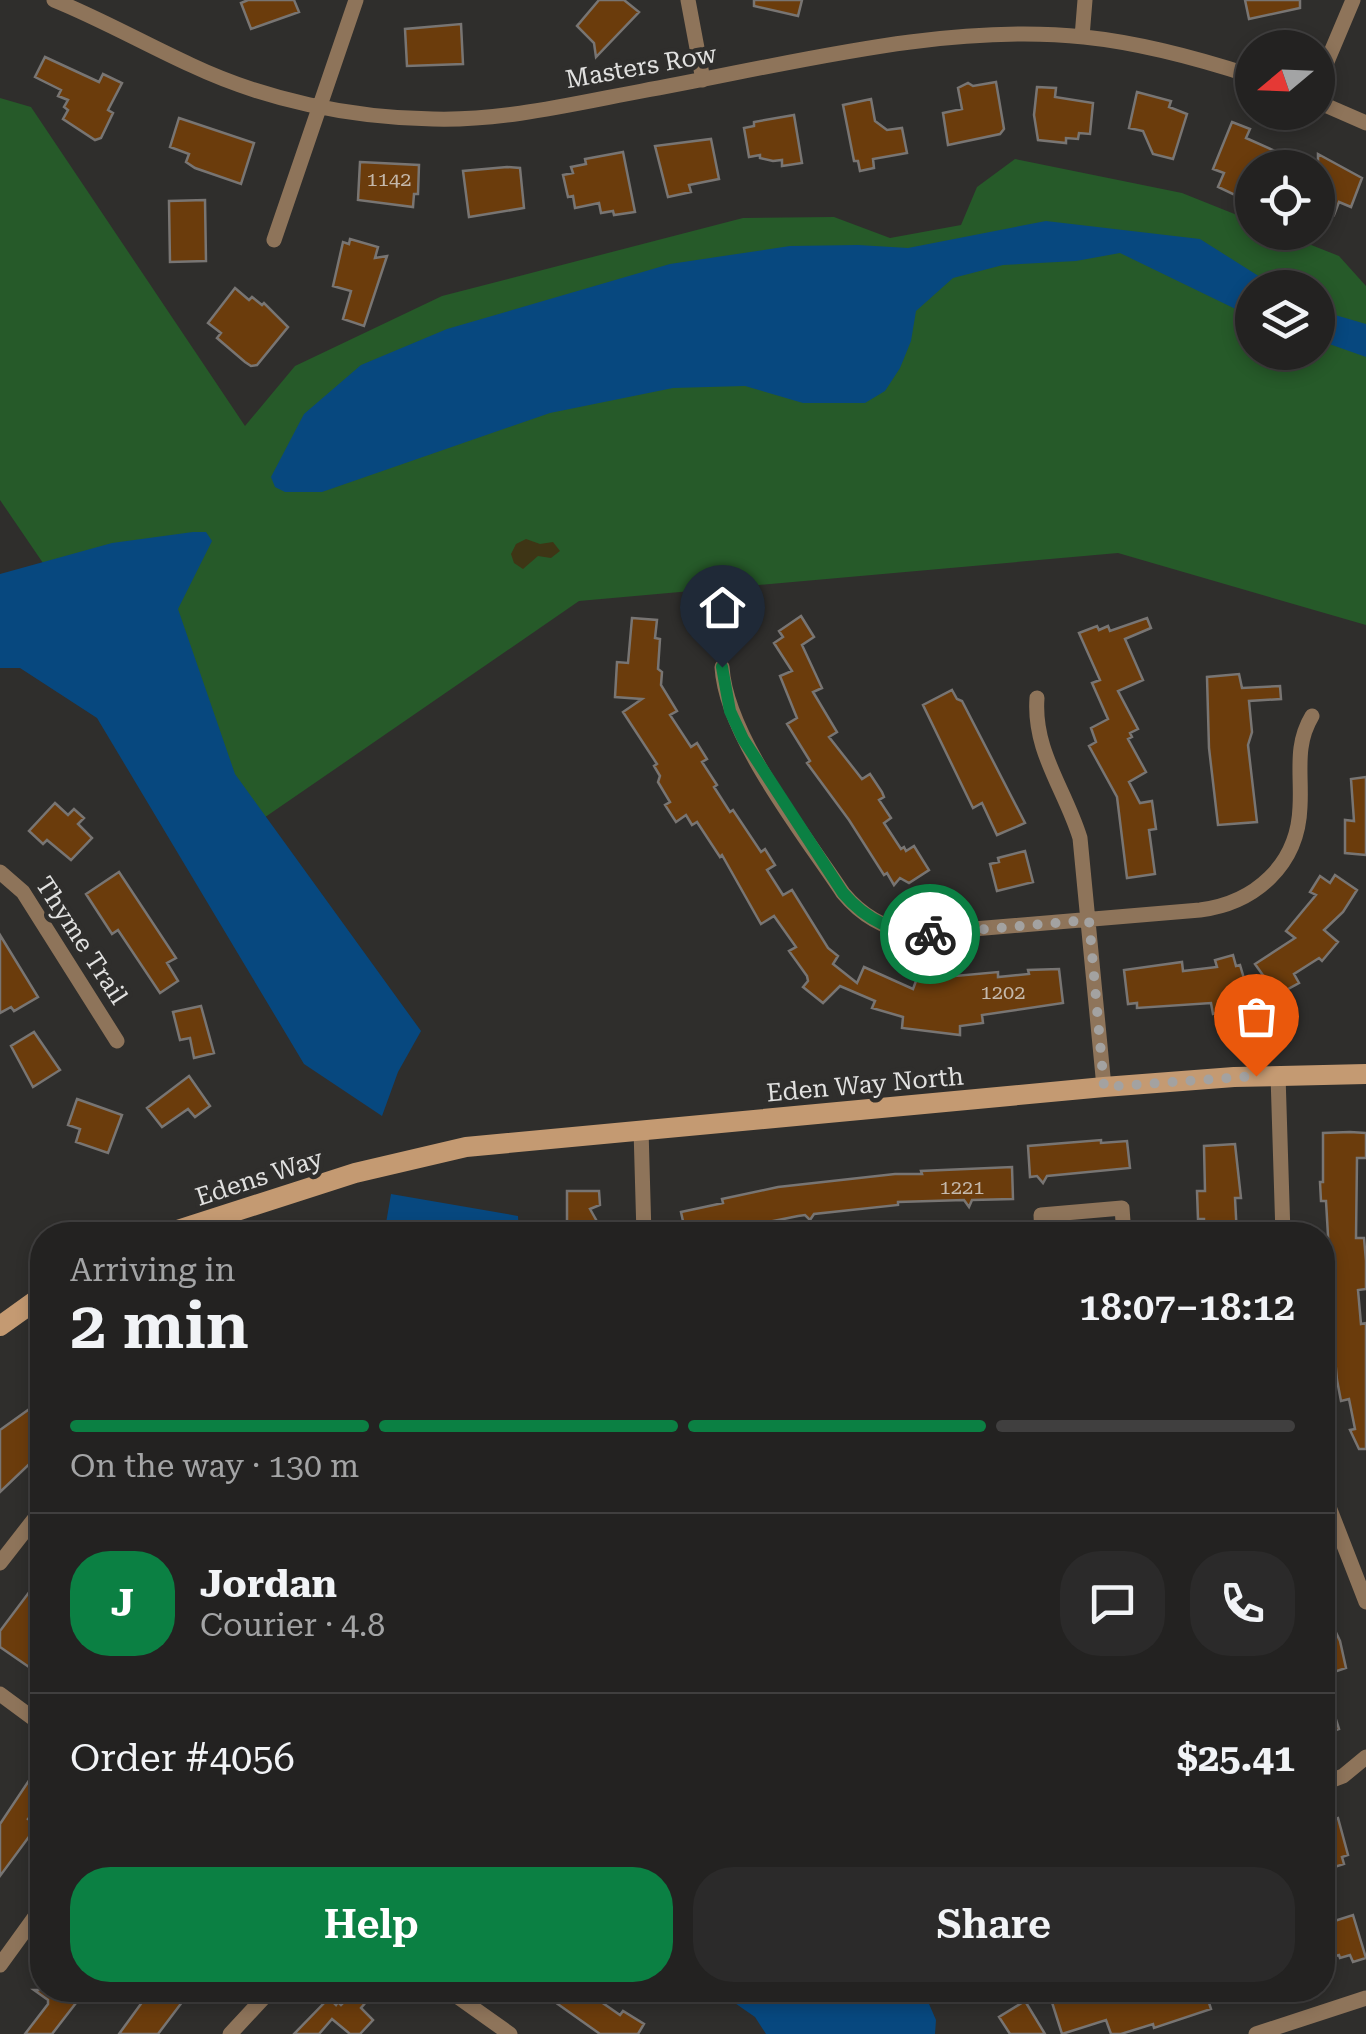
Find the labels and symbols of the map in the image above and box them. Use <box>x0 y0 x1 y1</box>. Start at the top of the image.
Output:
north arrow <box>1235 30 1335 130</box>
street label: Masters Row <box>563 39 719 94</box>
house number: 1142 <box>367 167 411 191</box>
pin <box>680 565 765 668</box>
street label: Thyme Trail <box>30 871 134 1010</box>
courier <box>880 884 980 984</box>
pin <box>1214 974 1299 1077</box>
house number: 1202 <box>981 980 1025 1004</box>
street label: Eden Way North <box>765 1061 965 1108</box>
street label: Edens Way <box>192 1143 327 1212</box>
house number: 1221 <box>940 1175 984 1199</box>

